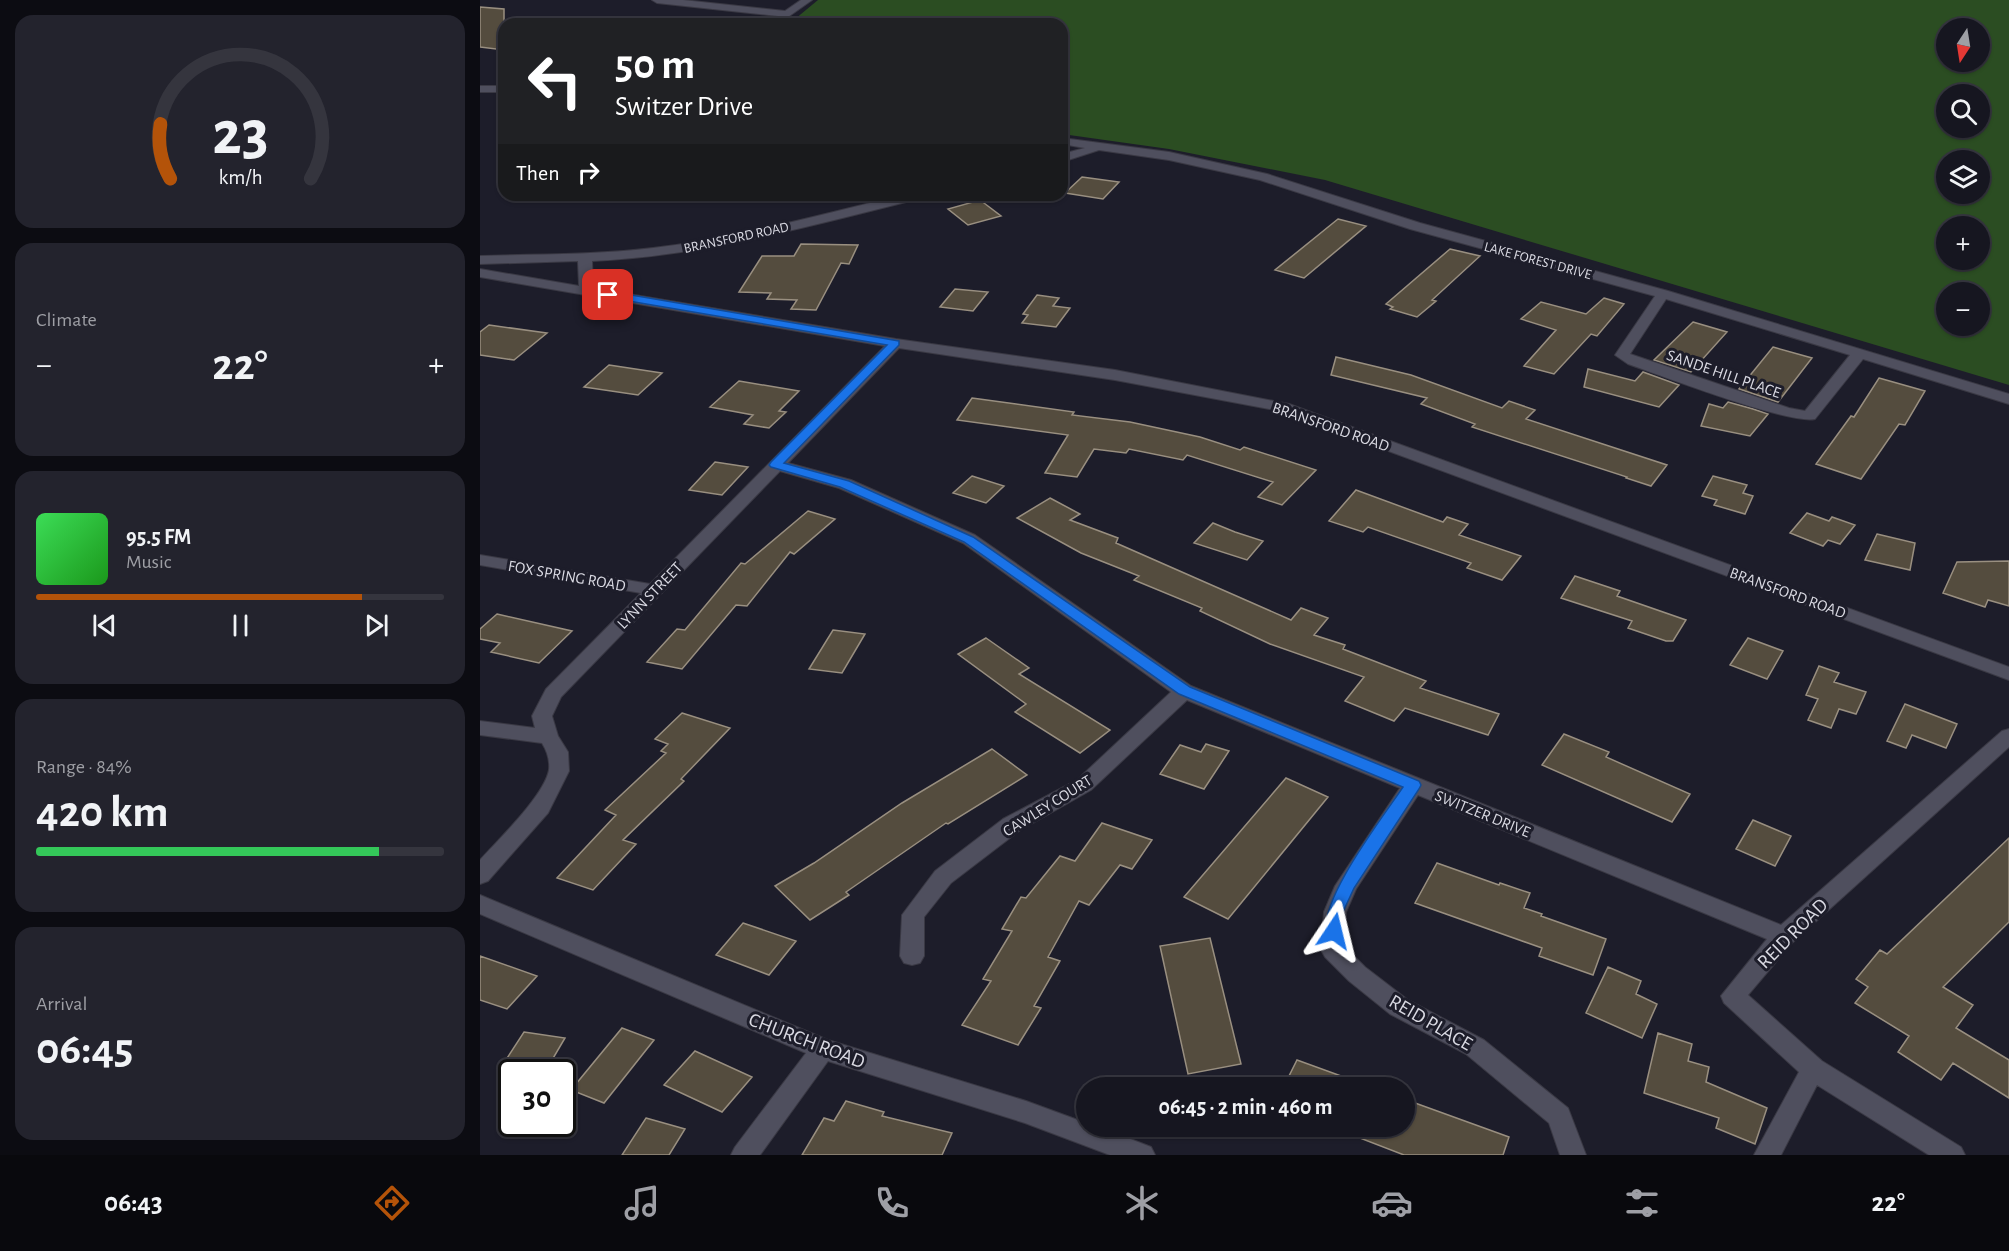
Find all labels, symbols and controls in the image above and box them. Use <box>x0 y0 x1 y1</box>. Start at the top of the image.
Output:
north arrow <box>1936 18 1990 72</box>
map controls <box>1936 18 1990 336</box>
icon: left <box>516 42 594 120</box>
text: 50 m <box>615 44 695 86</box>
button: search <box>1936 84 1990 138</box>
text: Switzer Drive <box>615 93 753 120</box>
text: 23 <box>212 103 268 165</box>
button: layers <box>1936 150 1990 204</box>
icon: right <box>572 156 605 189</box>
text: Then <box>516 162 560 184</box>
text: km/h <box>218 167 262 188</box>
button: + <box>1936 216 1990 270</box>
street label: BRANSFORD ROAD <box>682 220 790 256</box>
street label: LAKE FOREST DRIVE <box>1482 240 1593 282</box>
pin <box>582 269 633 320</box>
icon: arrive <box>591 278 624 311</box>
button: − <box>1936 282 1990 336</box>
text: Climate <box>36 310 97 330</box>
text: 22° <box>212 343 268 388</box>
street label: SANDE HILL PLACE <box>1665 347 1783 401</box>
text: − <box>36 349 52 382</box>
text: + <box>428 349 444 382</box>
street label: BRANSFORD ROAD <box>1270 399 1391 454</box>
text: 95.5 FM <box>126 526 191 548</box>
text: Music <box>126 552 172 572</box>
street label: FOX SPRING ROAD <box>507 558 627 594</box>
street label: LYNN STREET <box>614 559 685 632</box>
street label: BRANSFORD ROAD <box>1727 564 1848 621</box>
icon: previous <box>88 609 121 642</box>
icon: pause <box>224 609 257 642</box>
icon: next <box>360 609 393 642</box>
text: Range · 84% <box>36 757 132 777</box>
street label: CAWLEY COURT <box>1000 772 1095 840</box>
street label: SWITZER DRIVE <box>1433 788 1533 840</box>
text: 420 km <box>36 790 169 835</box>
street label: REID ROAD <box>1754 895 1832 973</box>
position arrow <box>1302 899 1366 963</box>
street label: REID PLACE <box>1386 991 1476 1055</box>
text: Arrival <box>36 994 87 1014</box>
street label: CHURCH ROAD <box>746 1010 868 1072</box>
text: 06:45 <box>36 1027 134 1072</box>
speed limit sign: 30 <box>498 1059 576 1137</box>
text: 06:45 · 2 min · 460 m <box>1158 1096 1333 1118</box>
icon: directions <box>371 1182 413 1224</box>
icon: music <box>621 1182 663 1224</box>
icon: phone <box>871 1182 913 1224</box>
icon: climate <box>1121 1182 1163 1224</box>
icon: car <box>1371 1182 1413 1224</box>
icon: filters <box>1621 1182 1663 1224</box>
text: 06:43 <box>104 1189 163 1216</box>
text: 22° <box>1872 1189 1905 1216</box>

